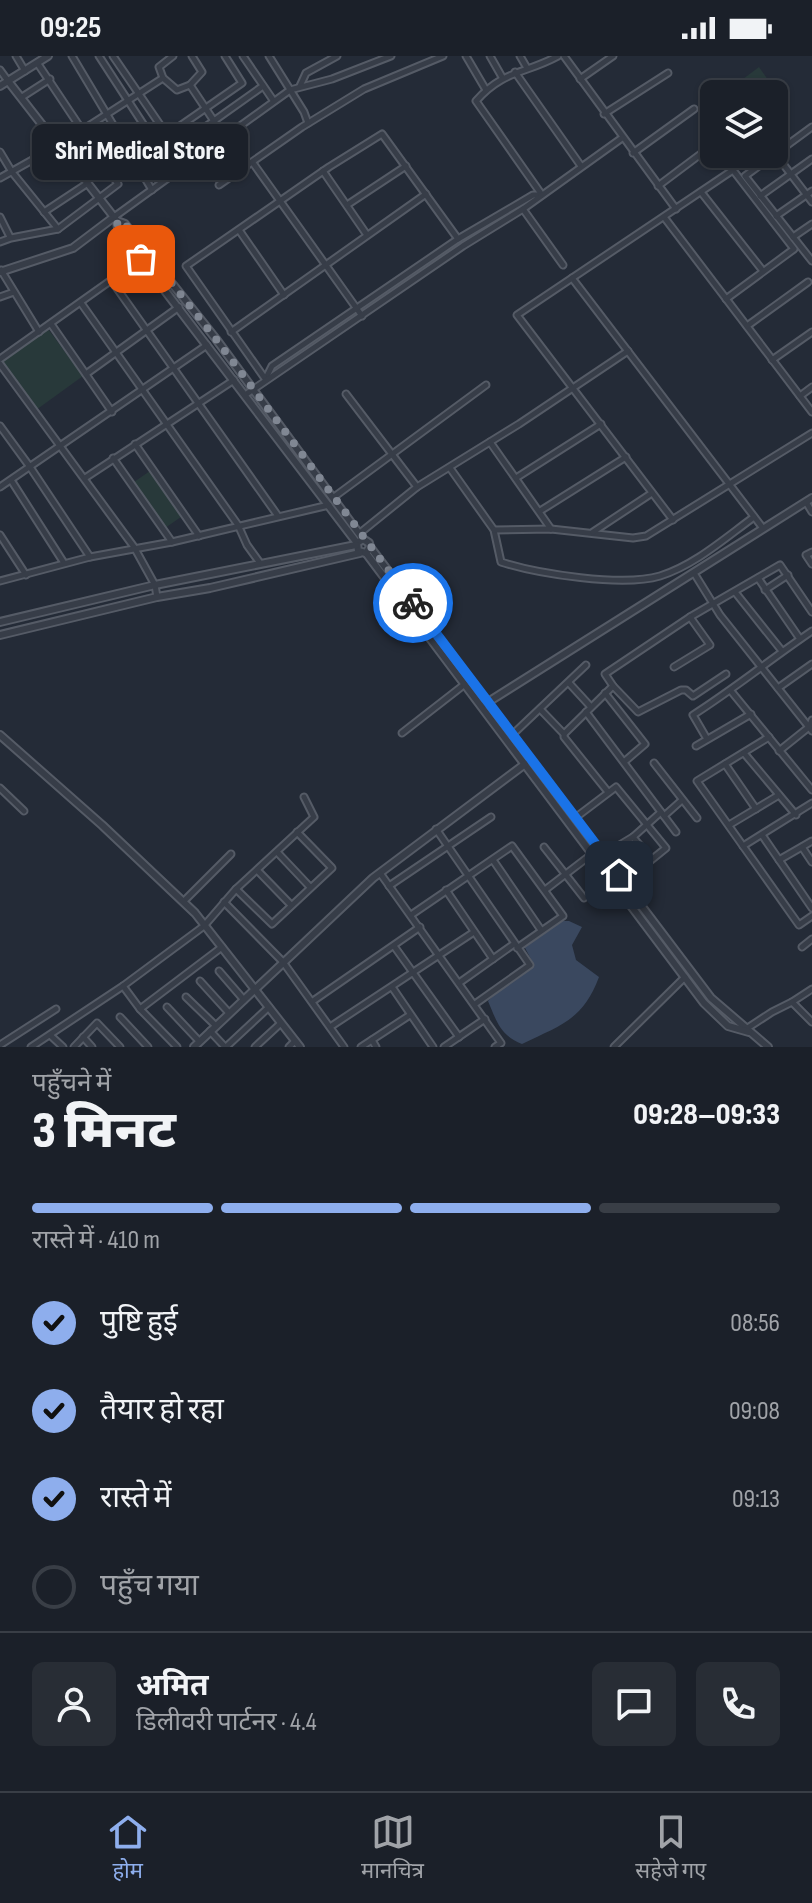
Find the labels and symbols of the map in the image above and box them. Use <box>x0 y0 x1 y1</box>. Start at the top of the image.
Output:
callout: Shri Medical Store <box>33 123 249 179</box>
pin <box>107 225 175 293</box>
courier <box>373 563 453 643</box>
pin <box>585 841 653 909</box>

